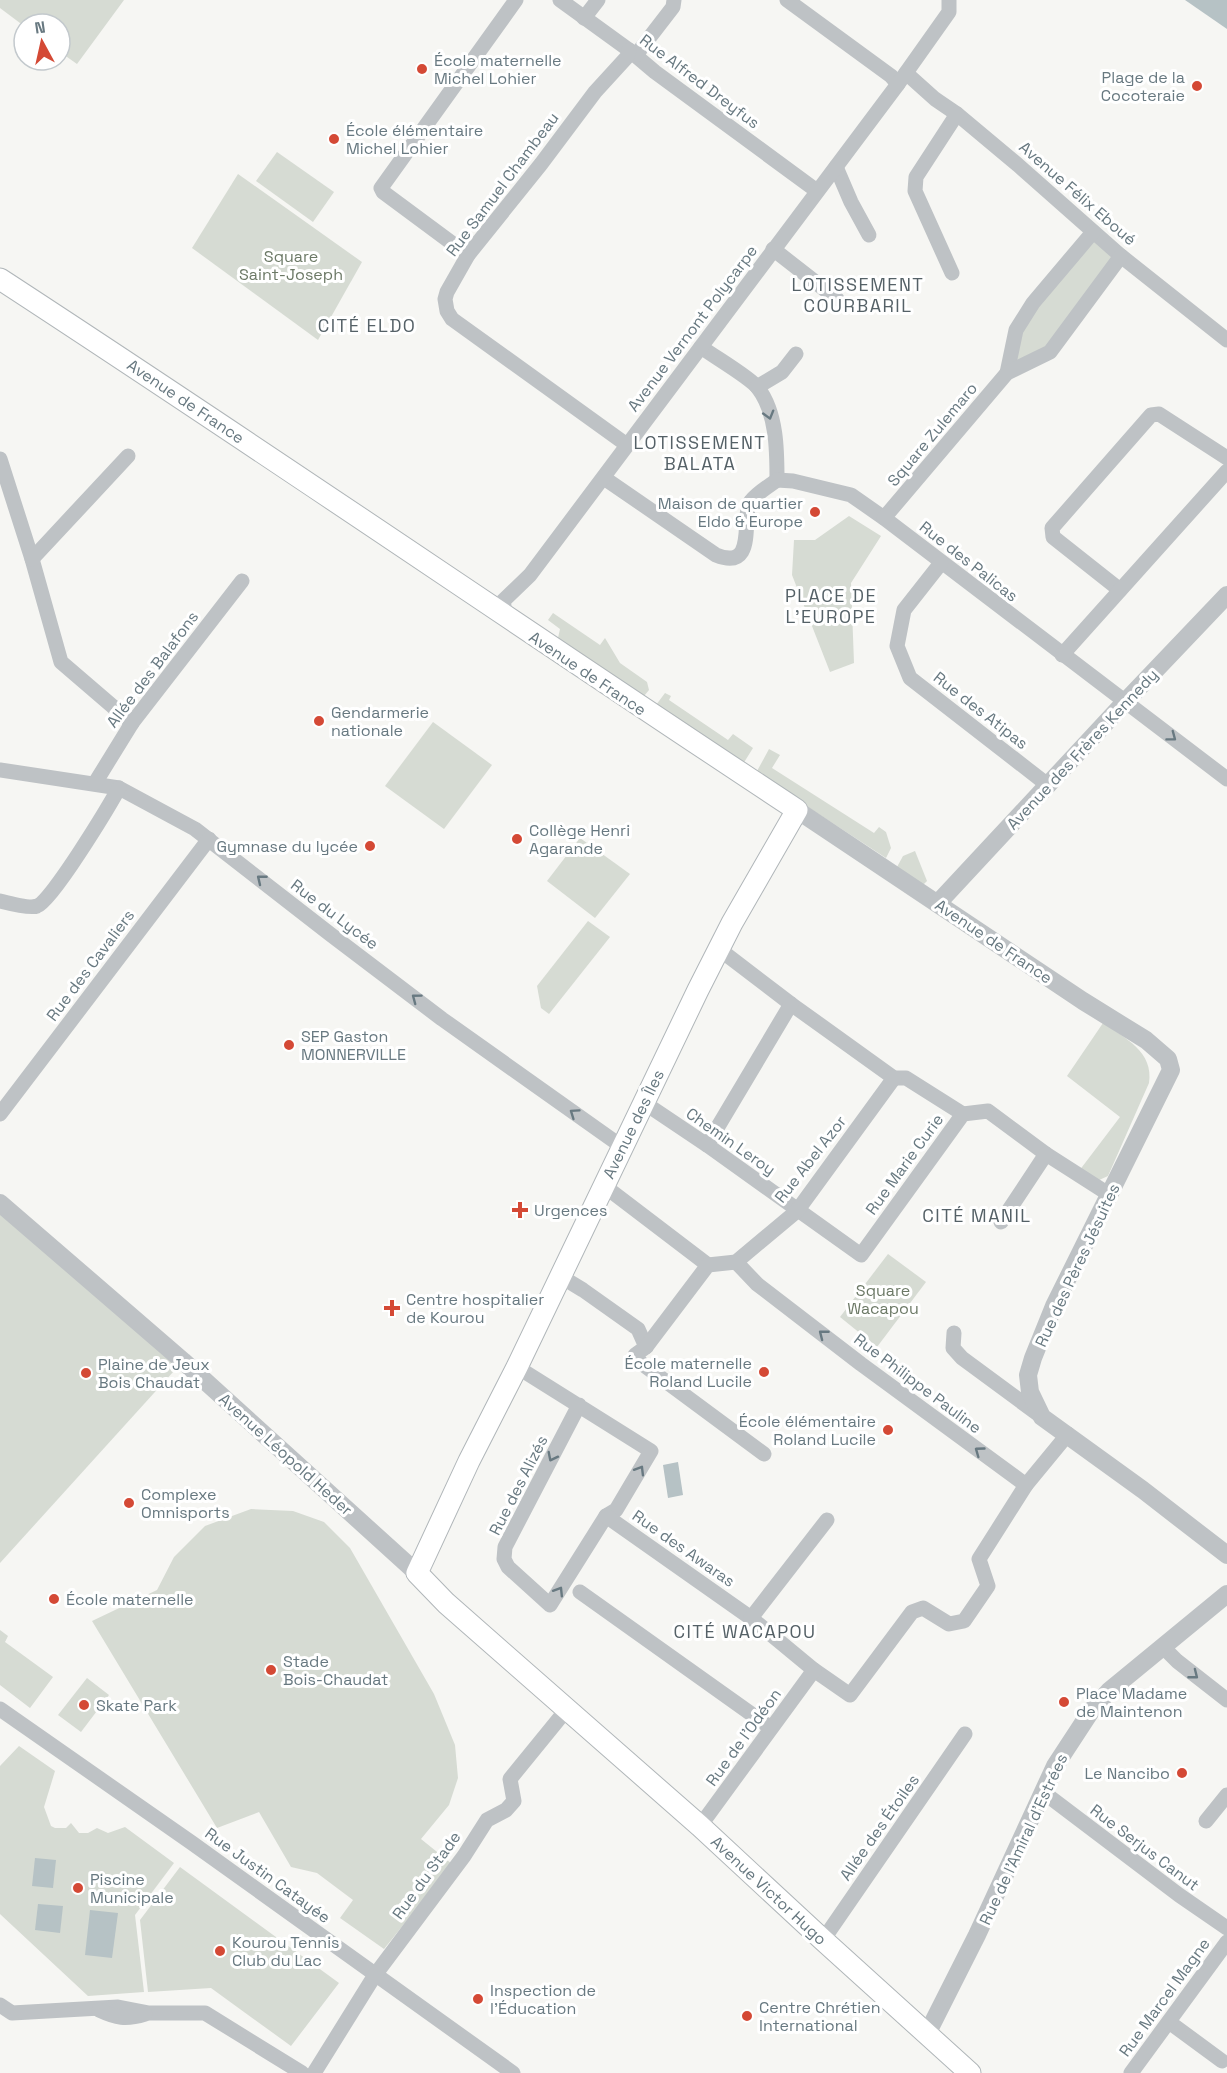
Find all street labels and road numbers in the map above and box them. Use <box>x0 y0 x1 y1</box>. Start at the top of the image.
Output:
street label: Rue Alfred Dreyfus <box>636 29 764 133</box>
street label: Rue Samuel Chambeau <box>441 108 563 261</box>
street label: Avenue Félix Eboué <box>1015 137 1141 250</box>
street label: Avenue Vernont Polycarpe <box>623 241 762 416</box>
street label: Avenue de France <box>123 354 248 448</box>
street label: Square Zulemaro <box>883 378 982 491</box>
street label: Rue des Palicas <box>915 516 1022 606</box>
street label: Allée des Balafons <box>102 607 203 732</box>
street label: Avenue de France <box>525 626 650 720</box>
street label: Avenue des Frères Kennedy <box>1002 664 1163 834</box>
street label: Rue des Atipas <box>929 667 1032 754</box>
street label: Rue du Lycée <box>287 875 383 954</box>
street label: Avenue de France <box>931 894 1056 988</box>
street label: Rue des Cavaliers <box>42 905 139 1025</box>
street label: Avenue des Îles <box>598 1066 669 1182</box>
street label: Chemin Leroy <box>682 1103 780 1180</box>
street label: Rue Marie Curie <box>861 1110 948 1219</box>
street label: Rue Abel Azor <box>770 1111 851 1207</box>
street label: Rue des Pères Jésuites <box>1030 1180 1125 1350</box>
street label: Rue Philippe Pauline <box>850 1329 986 1438</box>
street label: Avenue Léopold Heder <box>214 1389 357 1520</box>
street label: Rue des Alizés <box>484 1432 553 1539</box>
street label: Rue des Awaras <box>628 1505 739 1592</box>
street label: Rue de l'Odéon <box>701 1684 786 1790</box>
street label: Rue de l'Amiral d'Estrées <box>974 1750 1072 1928</box>
street label: Allée des Étoiles <box>835 1770 924 1885</box>
street label: Rue Serjus Canut <box>1086 1799 1203 1895</box>
street label: Rue Justin Catayée <box>201 1823 334 1928</box>
street label: Rue du Stade <box>387 1827 465 1923</box>
street label: Avenue Victor Hugo <box>706 1831 831 1950</box>
street label: Rue Marcel Magne <box>1114 1934 1215 2061</box>

